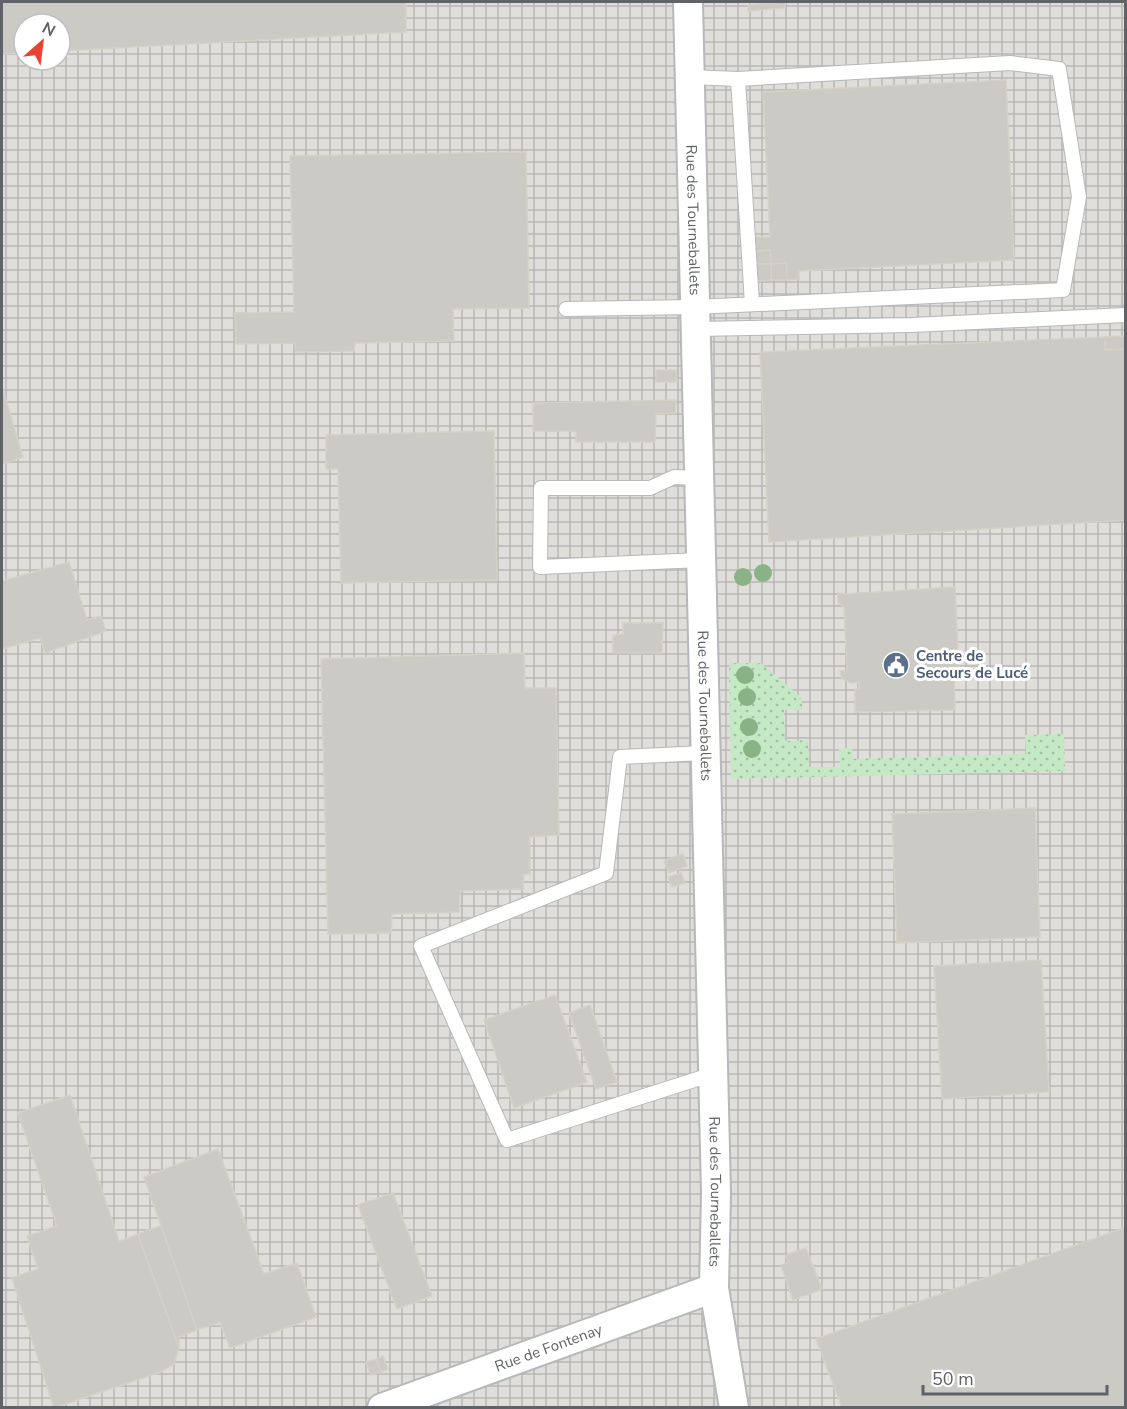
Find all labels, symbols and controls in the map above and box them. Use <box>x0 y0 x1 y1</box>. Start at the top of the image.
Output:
north arrow <box>12 12 72 72</box>
text: N <box>38 17 59 42</box>
street label: Rue des Tourneballets <box>681 144 705 295</box>
street label: Rue des Tourneballets <box>693 630 716 781</box>
place label: Centre de Secours de Lucé <box>916 646 1028 683</box>
public building icon: Centre de Secours de Lucé <box>881 650 911 680</box>
street label: Rue des Tourneballets <box>704 1116 726 1267</box>
street label: Rue de Fontenay <box>492 1319 605 1376</box>
scale bar <box>923 1358 1108 1396</box>
text: 50 m <box>932 1367 974 1391</box>

